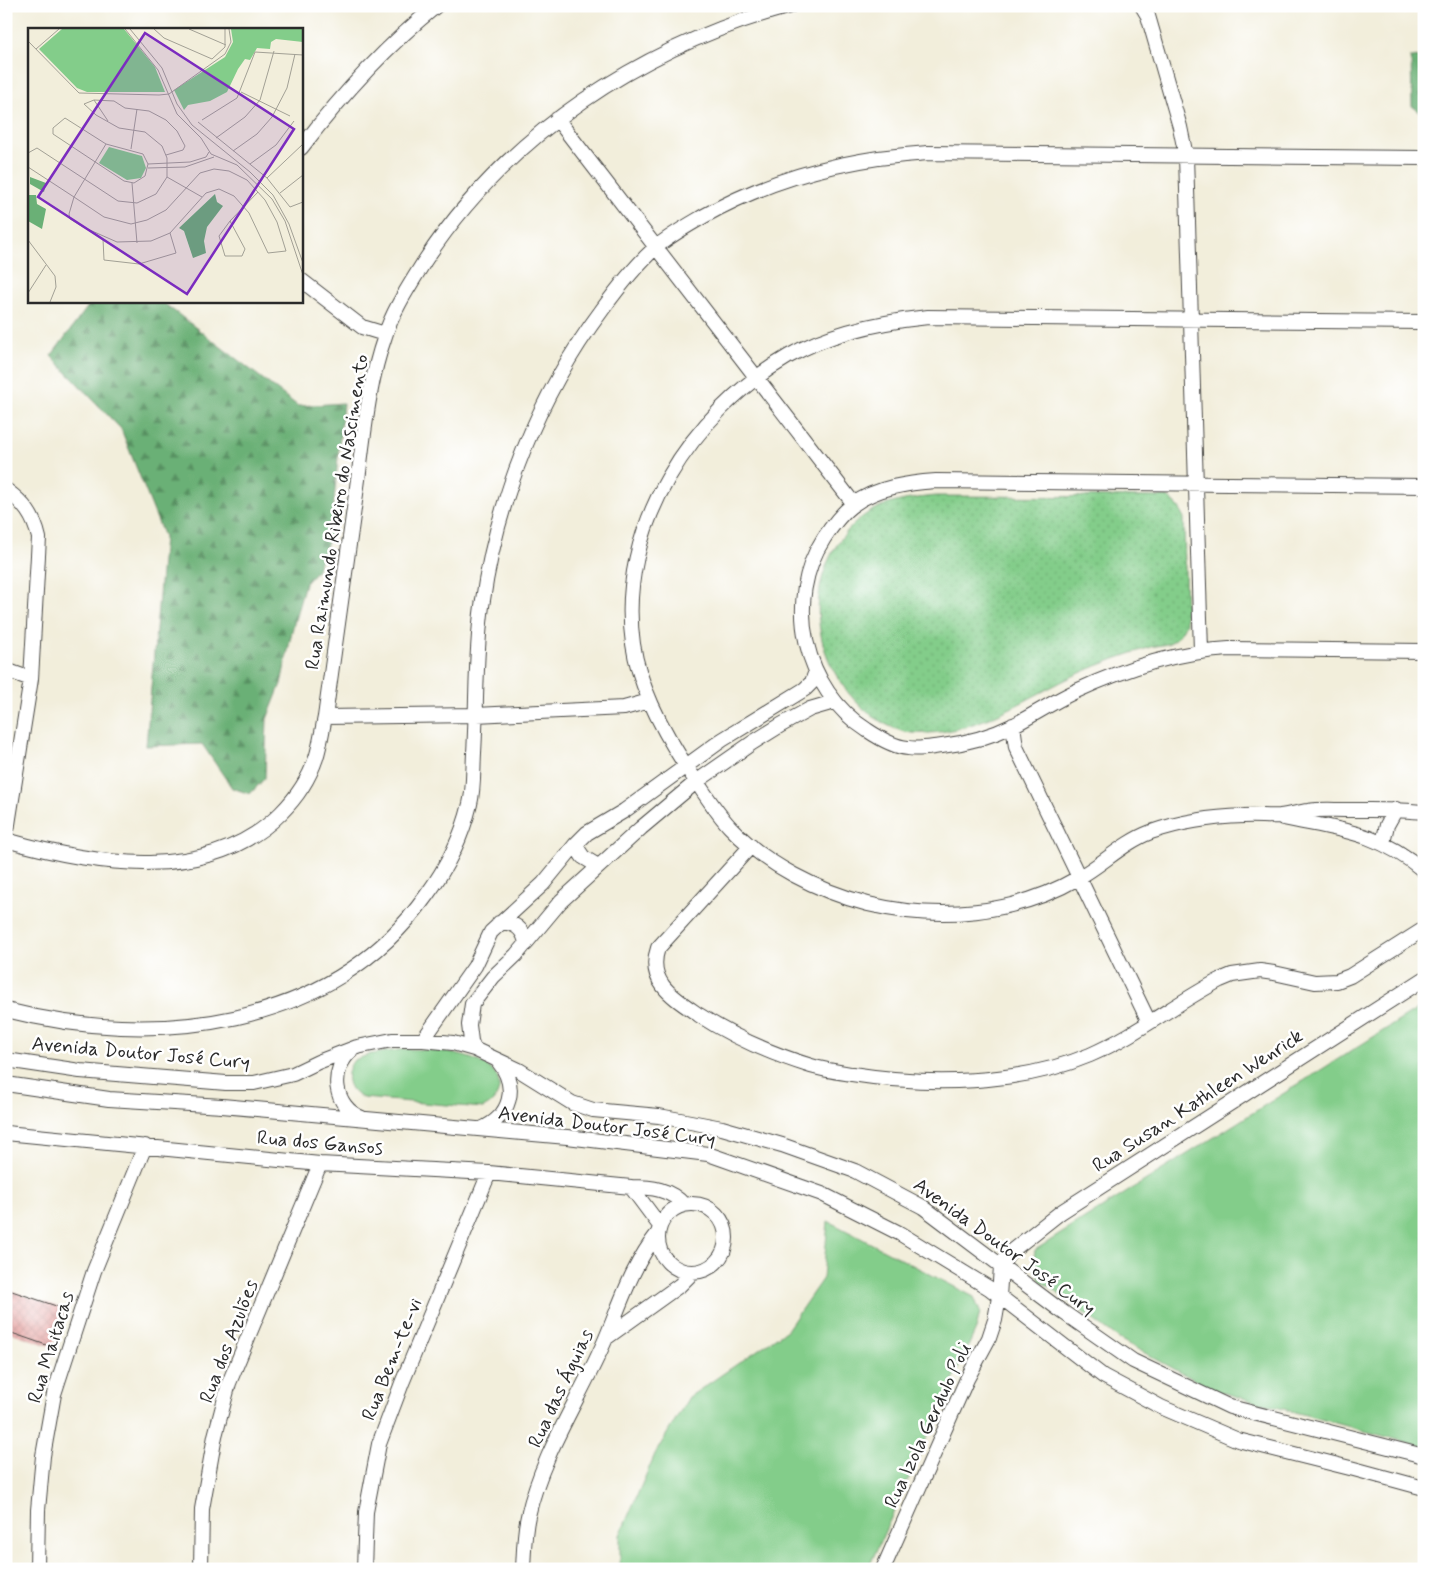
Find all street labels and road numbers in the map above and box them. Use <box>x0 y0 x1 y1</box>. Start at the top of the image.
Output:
street label: Rua Raimundo Ribeiro do Nascimento <box>299 353 376 672</box>
street label: Rua Susan Kathleen Wenrick <box>1087 1023 1308 1180</box>
street label: Avenida Doutor José Cury <box>31 1031 251 1076</box>
street label: Avenida Doutor José Cury <box>497 1100 717 1153</box>
street label: Rua dos Gansos <box>256 1125 384 1162</box>
street label: Avenida Doutor José Cury <box>908 1172 1101 1322</box>
street label: Rua dos Azulões <box>193 1276 265 1407</box>
street label: Rua Maitacas <box>22 1288 81 1407</box>
street label: Rua Bem-te-vi <box>356 1294 429 1425</box>
street label: Rua das Águias <box>522 1325 601 1452</box>
street label: Rua Izola Gerdulo Poli <box>878 1339 979 1513</box>

